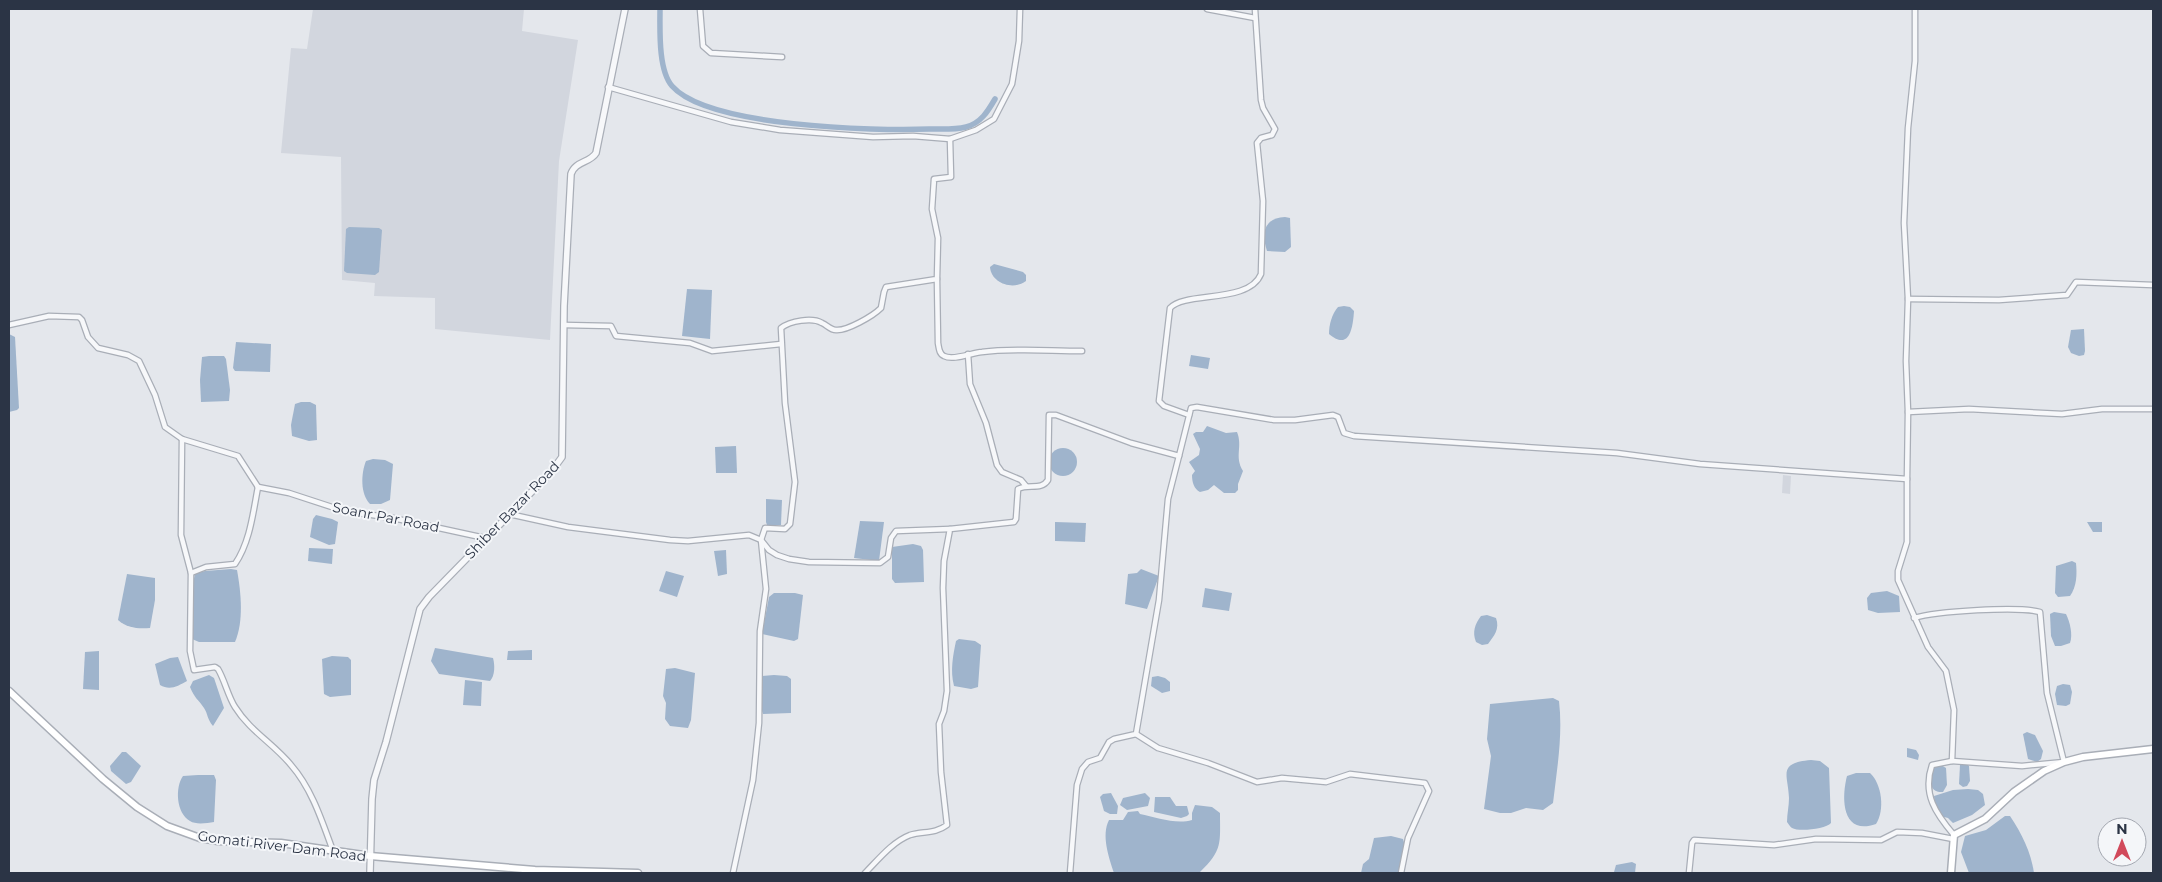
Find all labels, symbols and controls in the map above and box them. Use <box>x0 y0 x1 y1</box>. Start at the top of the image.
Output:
street label: Shiber Bazar Road <box>461 457 563 563</box>
street label: Soanr Par Road <box>331 498 441 536</box>
north arrow <box>2097 817 2147 867</box>
text: N <box>2116 820 2128 838</box>
street label: Gomati River Dam Road <box>197 827 367 865</box>

